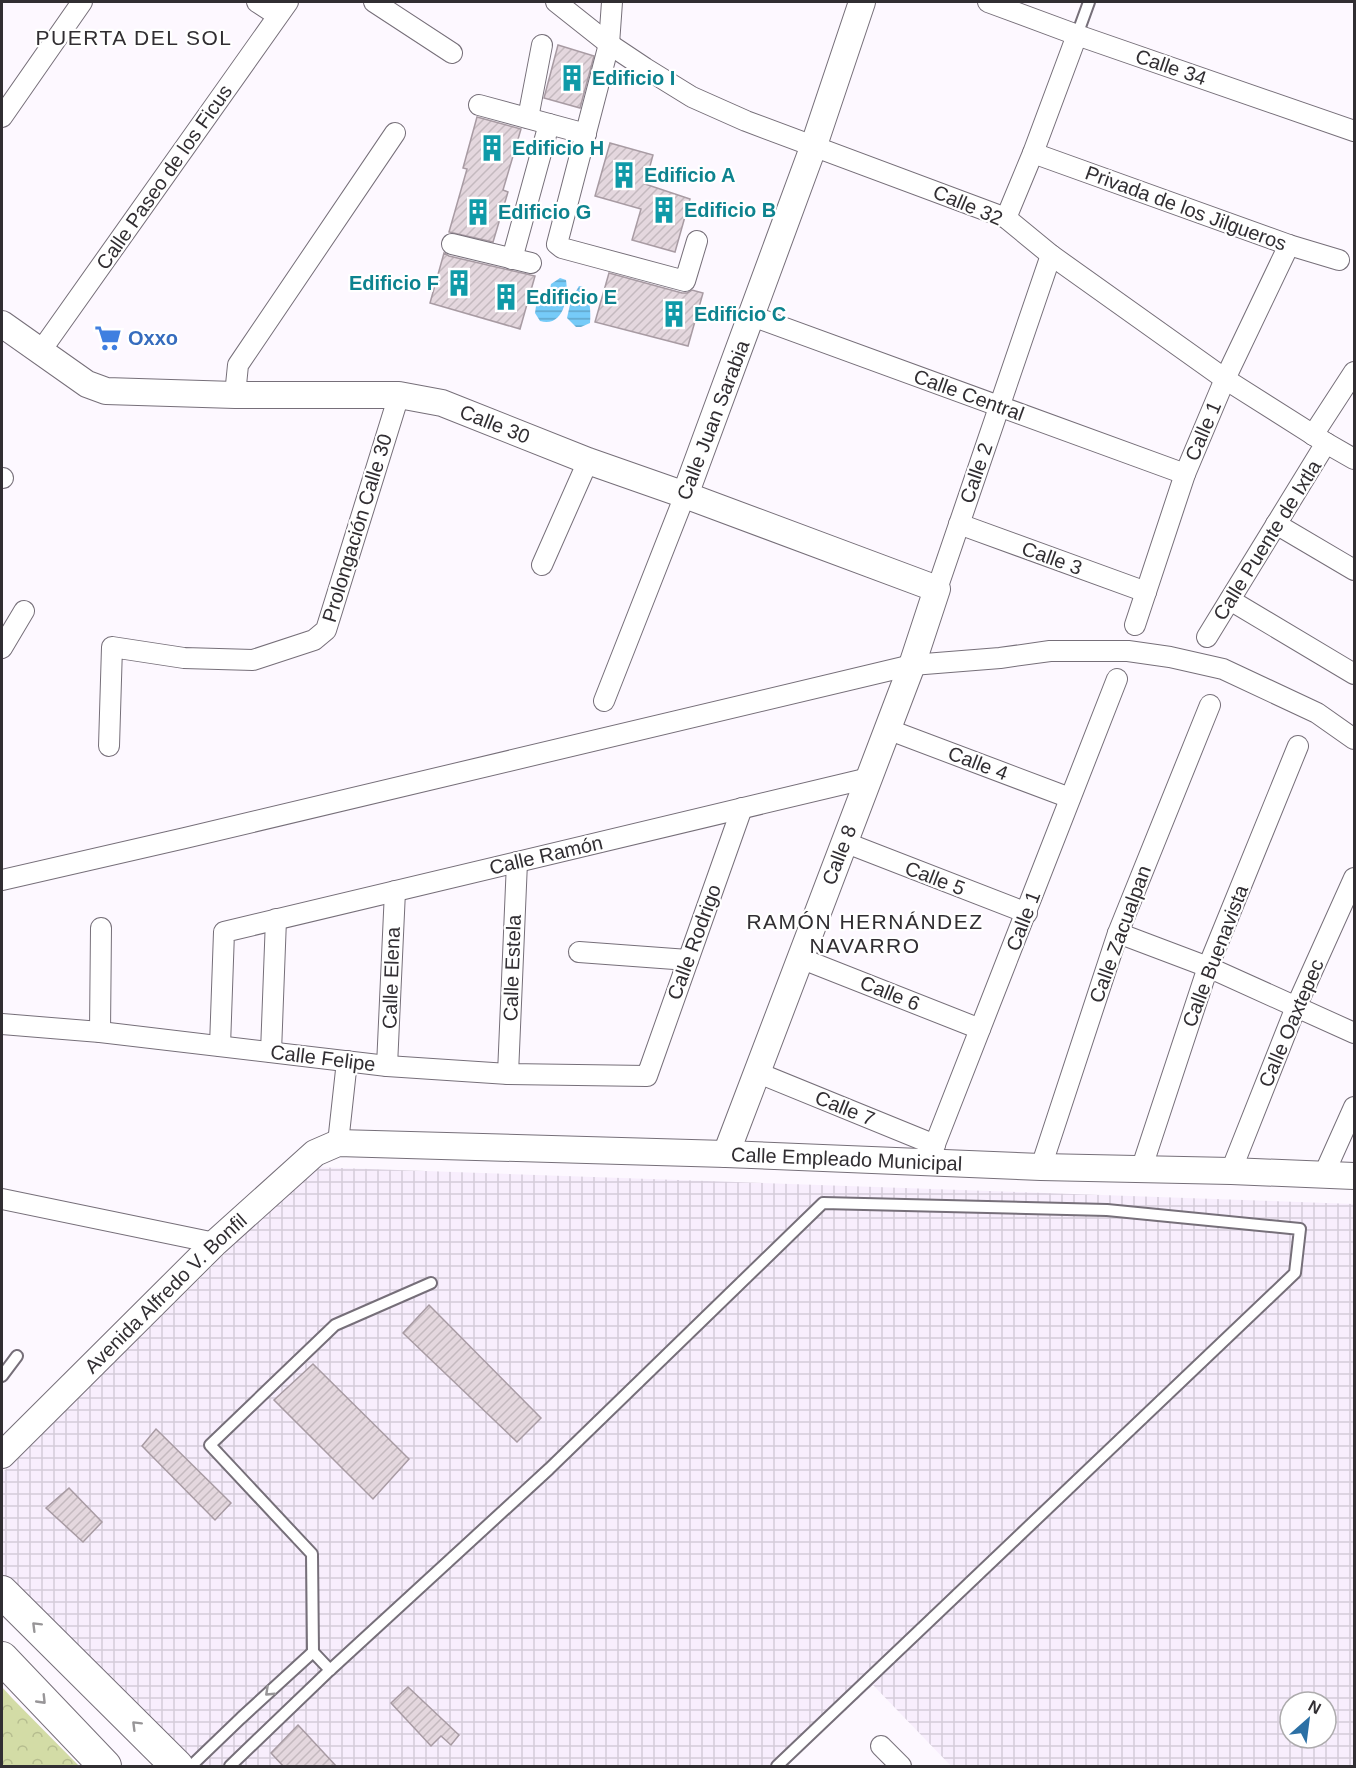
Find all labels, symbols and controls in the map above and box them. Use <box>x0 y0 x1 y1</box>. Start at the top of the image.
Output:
district label: PUERTA DEL SOL <box>36 26 232 49</box>
street label: Calle 34 <box>1133 45 1209 89</box>
building icon: Edificio I <box>557 63 587 93</box>
place label: Edificio I <box>592 67 675 89</box>
street label: Calle Paseo de los Ficus <box>92 81 236 273</box>
building icon: Edificio H <box>477 133 507 163</box>
place label: Edificio H <box>512 137 604 159</box>
building icon: Edificio A <box>609 160 639 190</box>
street label: Privada de los Jilgueros <box>1082 161 1290 255</box>
place label: Edificio A <box>644 164 735 186</box>
street label: Calle 32 <box>930 181 1006 229</box>
building icon: Edificio B <box>649 195 679 225</box>
building icon: Edificio G <box>463 197 493 227</box>
place label: Edificio B <box>684 199 776 221</box>
place label: Edificio G <box>498 201 591 223</box>
building icon: Edificio F <box>444 268 474 298</box>
place label: Edificio F <box>349 272 439 294</box>
building icon: Edificio E <box>491 282 521 312</box>
place label: Edificio E <box>526 286 617 308</box>
building icon: Edificio C <box>659 299 689 329</box>
place label: Edificio C <box>694 303 786 325</box>
supermarket icon: Oxxo <box>93 323 123 353</box>
place label: Oxxo <box>128 327 178 349</box>
street label: Calle Juan Sarabia <box>672 336 754 503</box>
street label: Calle Central <box>911 365 1027 425</box>
street label: Calle 1 <box>1181 398 1225 464</box>
street label: Calle 30 <box>457 400 533 448</box>
street label: Prolongación Calle 30 <box>318 431 396 625</box>
street label: Calle 2 <box>955 440 997 506</box>
street label: Calle Puente de Ixtla <box>1209 455 1326 624</box>
street label: Calle 3 <box>1019 537 1085 579</box>
street label: Calle 4 <box>945 742 1011 784</box>
street label: Calle 8 <box>818 822 860 888</box>
street label: Calle Ramón <box>487 831 605 879</box>
street label: Calle 5 <box>902 857 968 899</box>
street label: Calle Zacualpan <box>1085 862 1155 1006</box>
street label: Calle Rodrigo <box>663 881 725 1003</box>
street label: Calle Buenavista <box>1178 881 1252 1030</box>
street label: Calle 1 <box>1002 888 1044 954</box>
district label: RAMÓN HERNÁNDEZ NAVARRO <box>746 910 984 957</box>
street label: Calle Estela <box>499 913 525 1022</box>
street label: Calle Elena <box>378 926 404 1030</box>
street label: Calle Oaxtepec <box>1254 956 1328 1090</box>
street label: Calle 6 <box>857 971 923 1015</box>
street label: Calle Felipe <box>269 1041 377 1075</box>
street label: Calle 7 <box>812 1086 878 1130</box>
street label: Calle Empleado Municipal <box>731 1143 963 1175</box>
street label: Avenida Alfredo V. Bonfil <box>80 1209 251 1377</box>
one-way arrow <box>33 1623 44 1634</box>
one-way arrow <box>266 1685 276 1696</box>
north arrow <box>1278 1690 1338 1750</box>
one-way arrow <box>35 1694 46 1704</box>
text: N <box>1306 1697 1324 1717</box>
one-way arrow <box>132 1722 143 1733</box>

